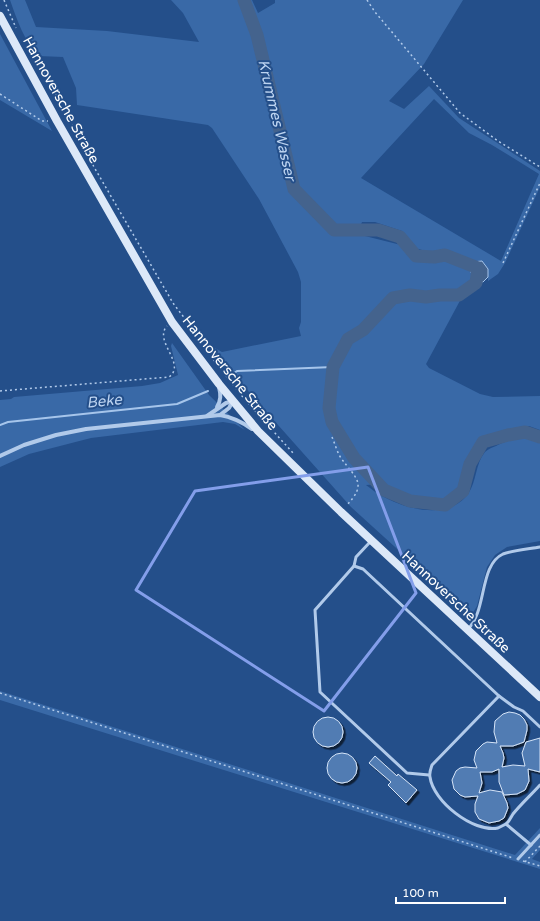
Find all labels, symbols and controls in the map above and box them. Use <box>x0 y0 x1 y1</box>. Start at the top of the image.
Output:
street label: Hannoversche Straße <box>19 34 103 166</box>
water label: Krummes Wasser <box>254 58 300 184</box>
street label: Hannoversche Straße <box>179 312 281 434</box>
water label: Beke <box>85 390 124 412</box>
street label: Hannoversche Straße <box>398 547 514 657</box>
scale bar <box>396 879 505 905</box>
text: 100 m <box>402 886 439 900</box>

